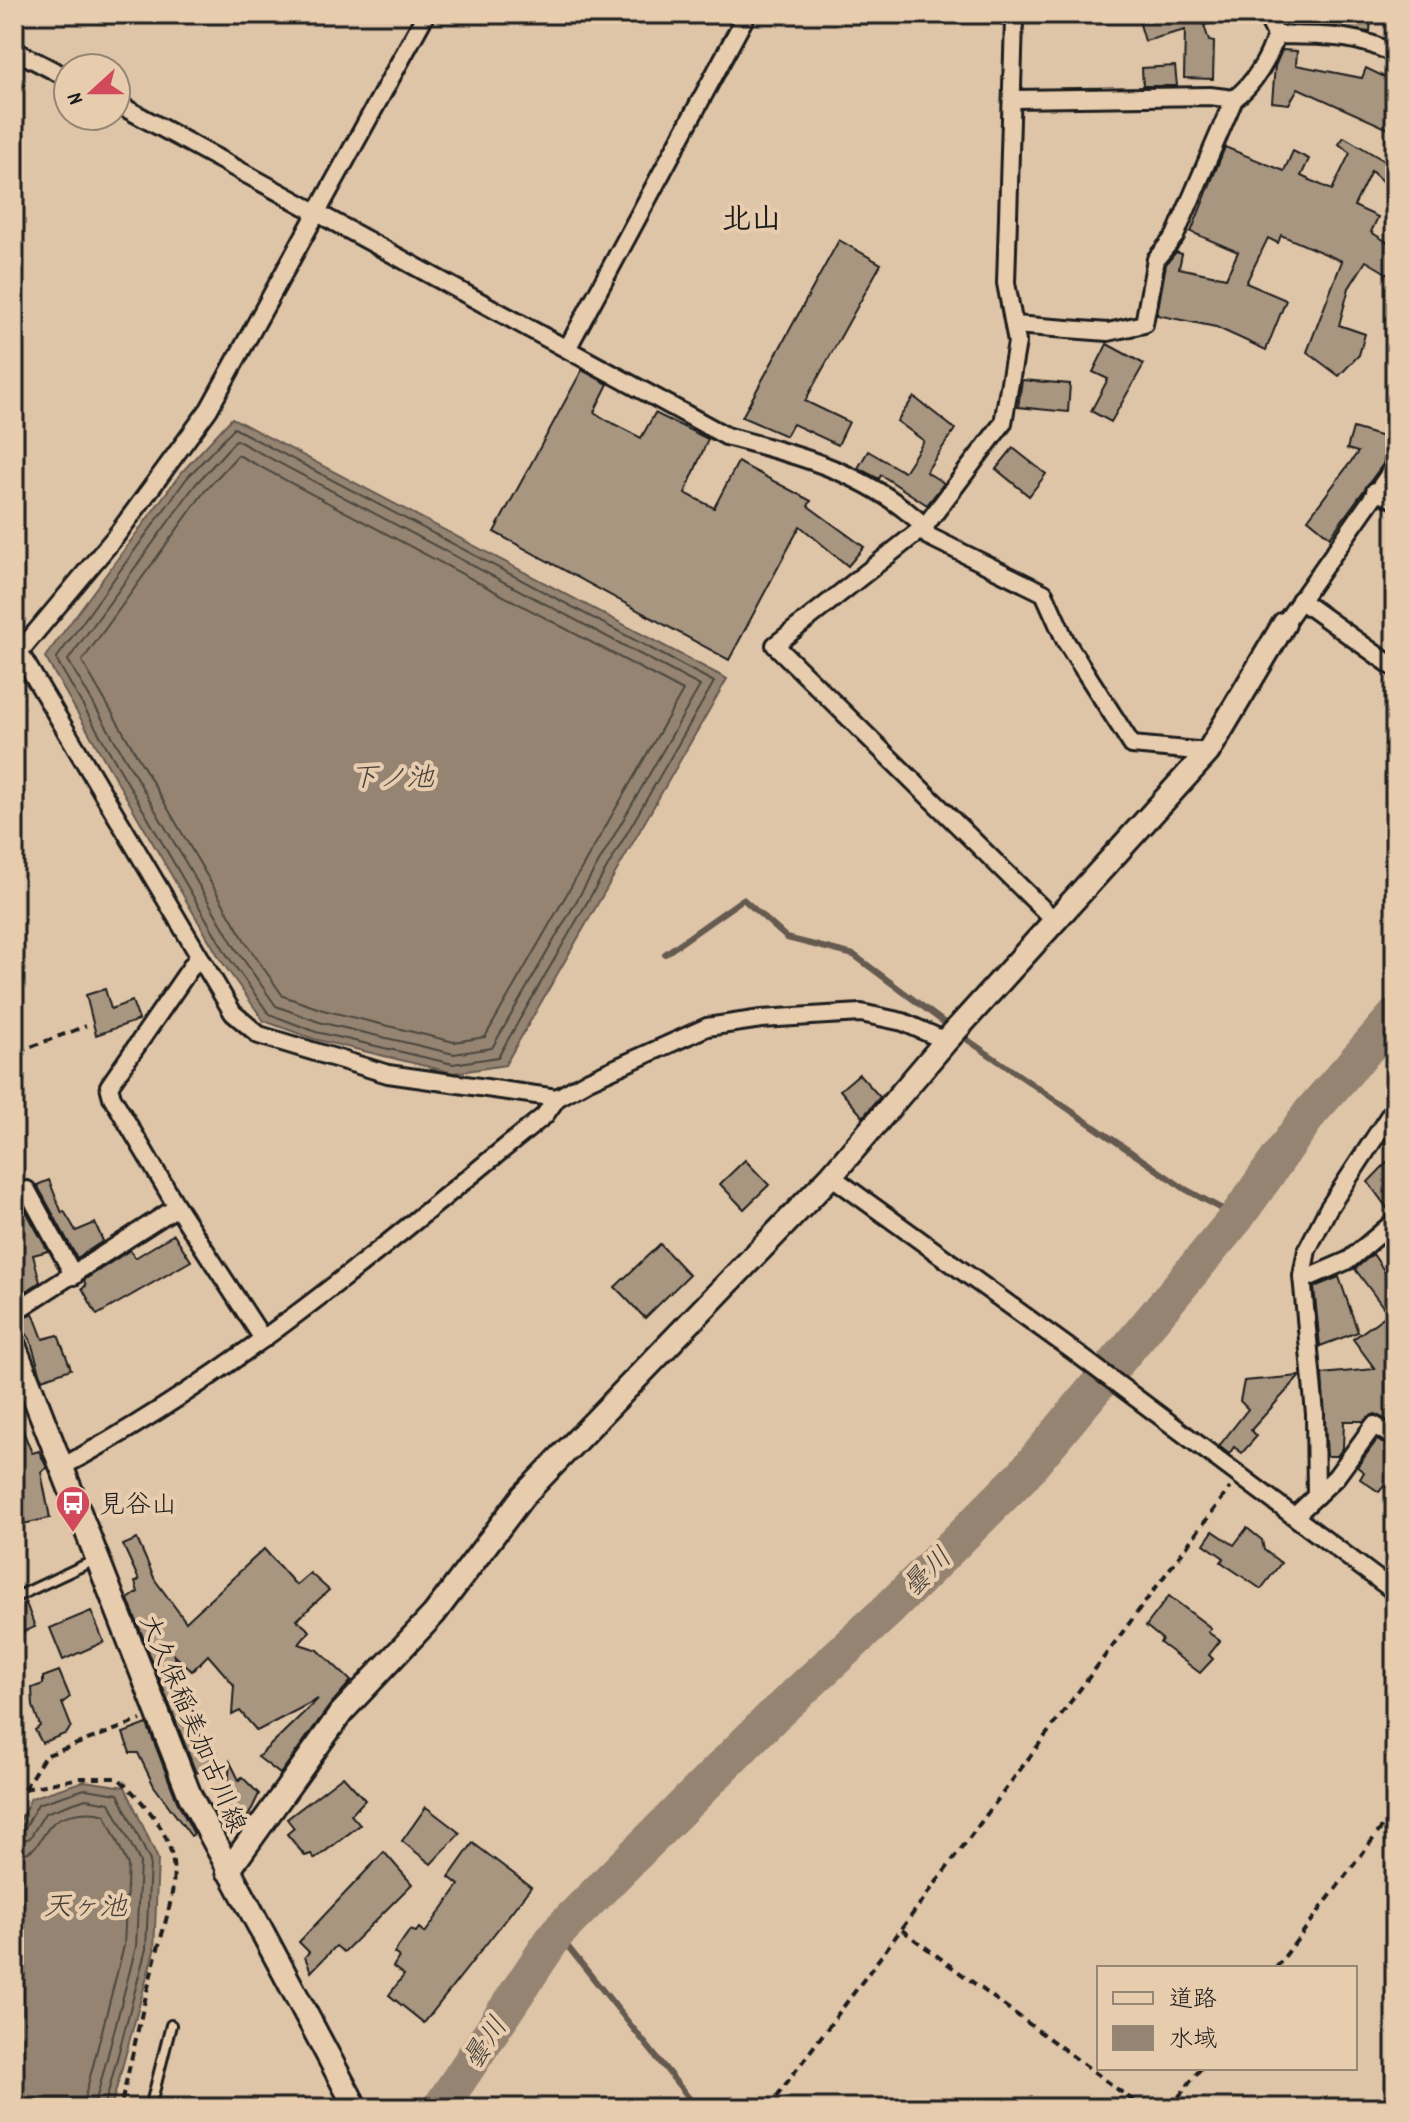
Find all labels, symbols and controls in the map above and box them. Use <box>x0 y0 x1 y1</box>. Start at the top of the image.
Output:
north arrow <box>52 52 132 132</box>
text: N <box>60 87 93 109</box>
district label: 北山 <box>721 201 781 244</box>
water label: 下ノ池 <box>350 761 435 801</box>
bus stop icon: 見谷山 <box>54 1484 92 1534</box>
place label: 見谷山 <box>99 1488 177 1525</box>
water label: 曇川 <box>896 1541 963 1608</box>
street label: 大久保稲美加古川線 <box>128 1609 254 1839</box>
water label: 天ヶ池 <box>43 1890 128 1930</box>
legend <box>1097 1966 1357 2070</box>
text: 道路 <box>1169 1984 1217 2018</box>
water label: 曇川 <box>456 2010 520 2079</box>
text: 水域 <box>1169 2024 1217 2058</box>

